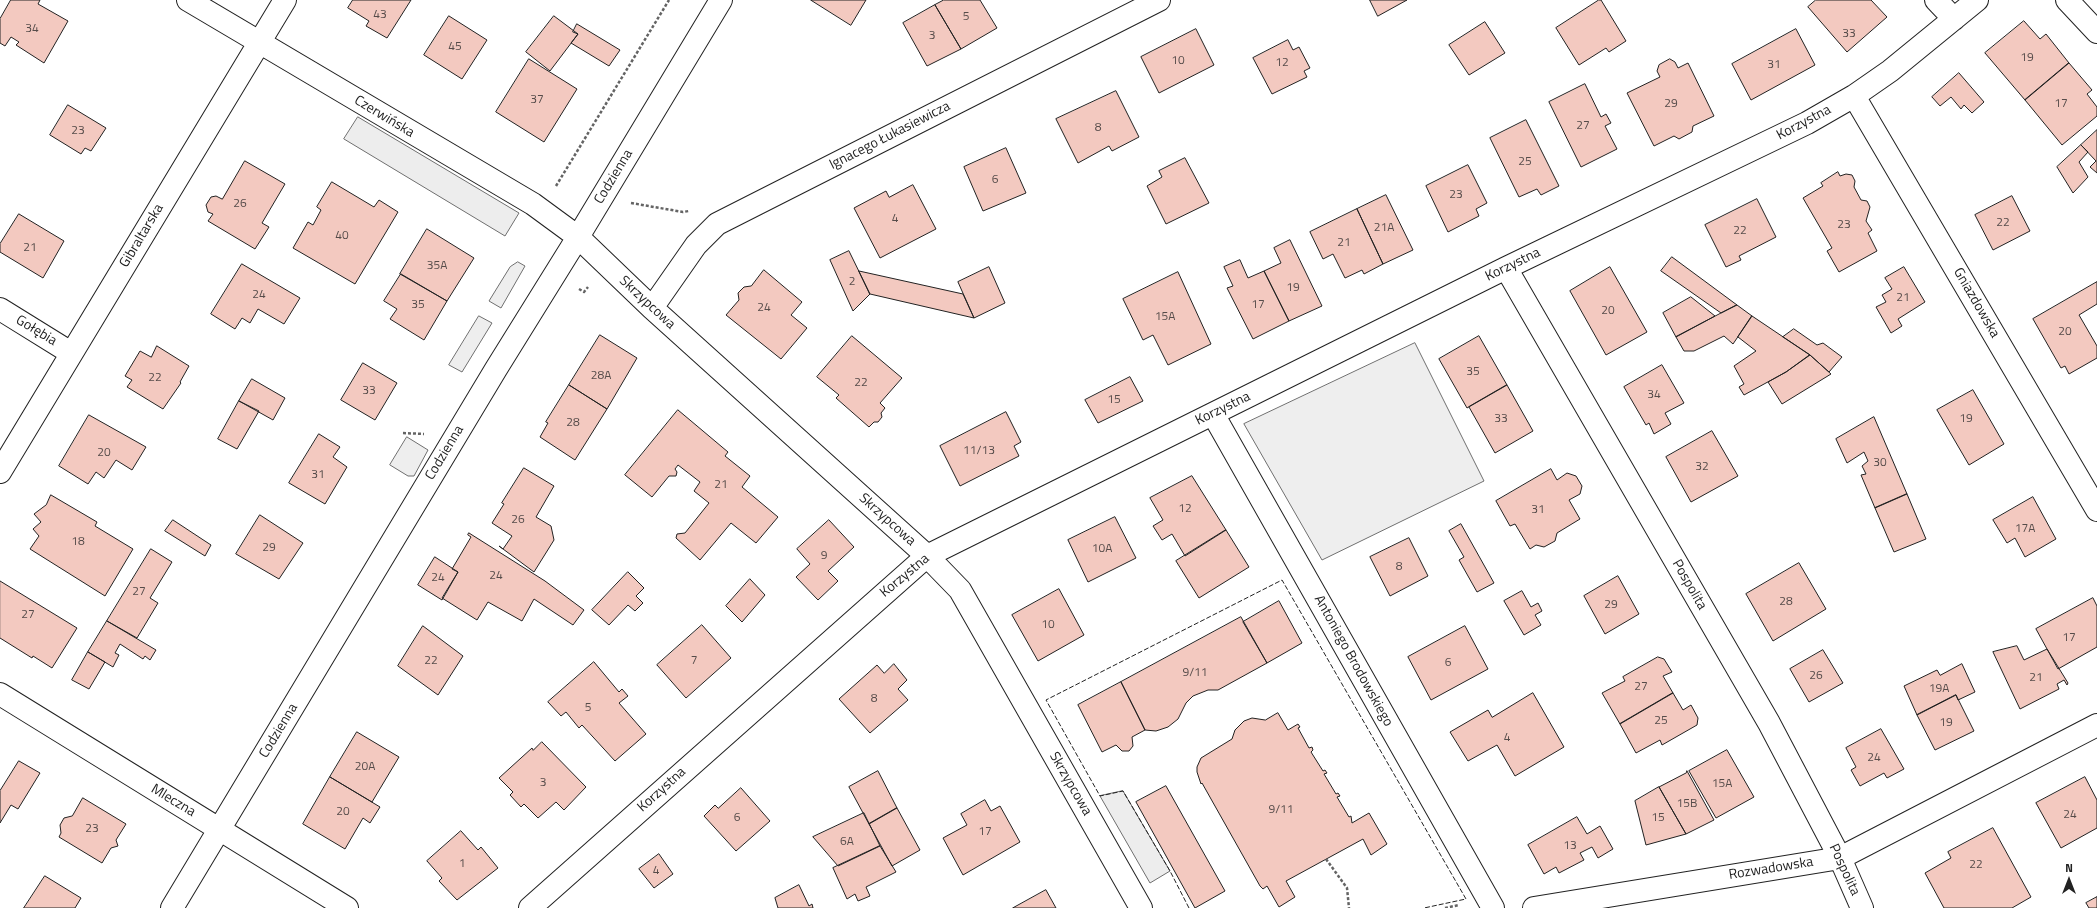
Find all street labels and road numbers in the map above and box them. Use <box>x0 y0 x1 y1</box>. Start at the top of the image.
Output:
street label: Czerwińska <box>351 92 417 142</box>
street label: Ignacego Łukasiewicza <box>827 98 953 174</box>
street label: Korzystna <box>1774 102 1834 144</box>
street label: Codzienna <box>591 147 637 207</box>
street label: Gibraltarska <box>116 201 168 271</box>
street label: Korzystna <box>1483 245 1543 285</box>
street label: Gniazdowska <box>1949 265 2003 341</box>
street label: Skrzypcowa <box>615 273 679 333</box>
street label: Gołębia <box>12 312 60 350</box>
street label: Korzystna <box>1193 389 1253 429</box>
street label: Codzienna <box>422 423 468 483</box>
street label: Skrzypcowa <box>855 490 919 550</box>
street label: Korzystna <box>877 551 933 601</box>
street label: Pospolita <box>1668 557 1710 613</box>
street label: Antoniego Brodowskiego <box>1310 592 1396 730</box>
street label: Codzienna <box>256 701 302 761</box>
street label: Skrzypcowa <box>1045 749 1095 819</box>
street label: Korzystna <box>634 764 690 816</box>
street label: Mleczna <box>148 781 198 821</box>
street label: Pospolita <box>1825 841 1863 899</box>
street label: Rozwadowska <box>1728 854 1814 884</box>

